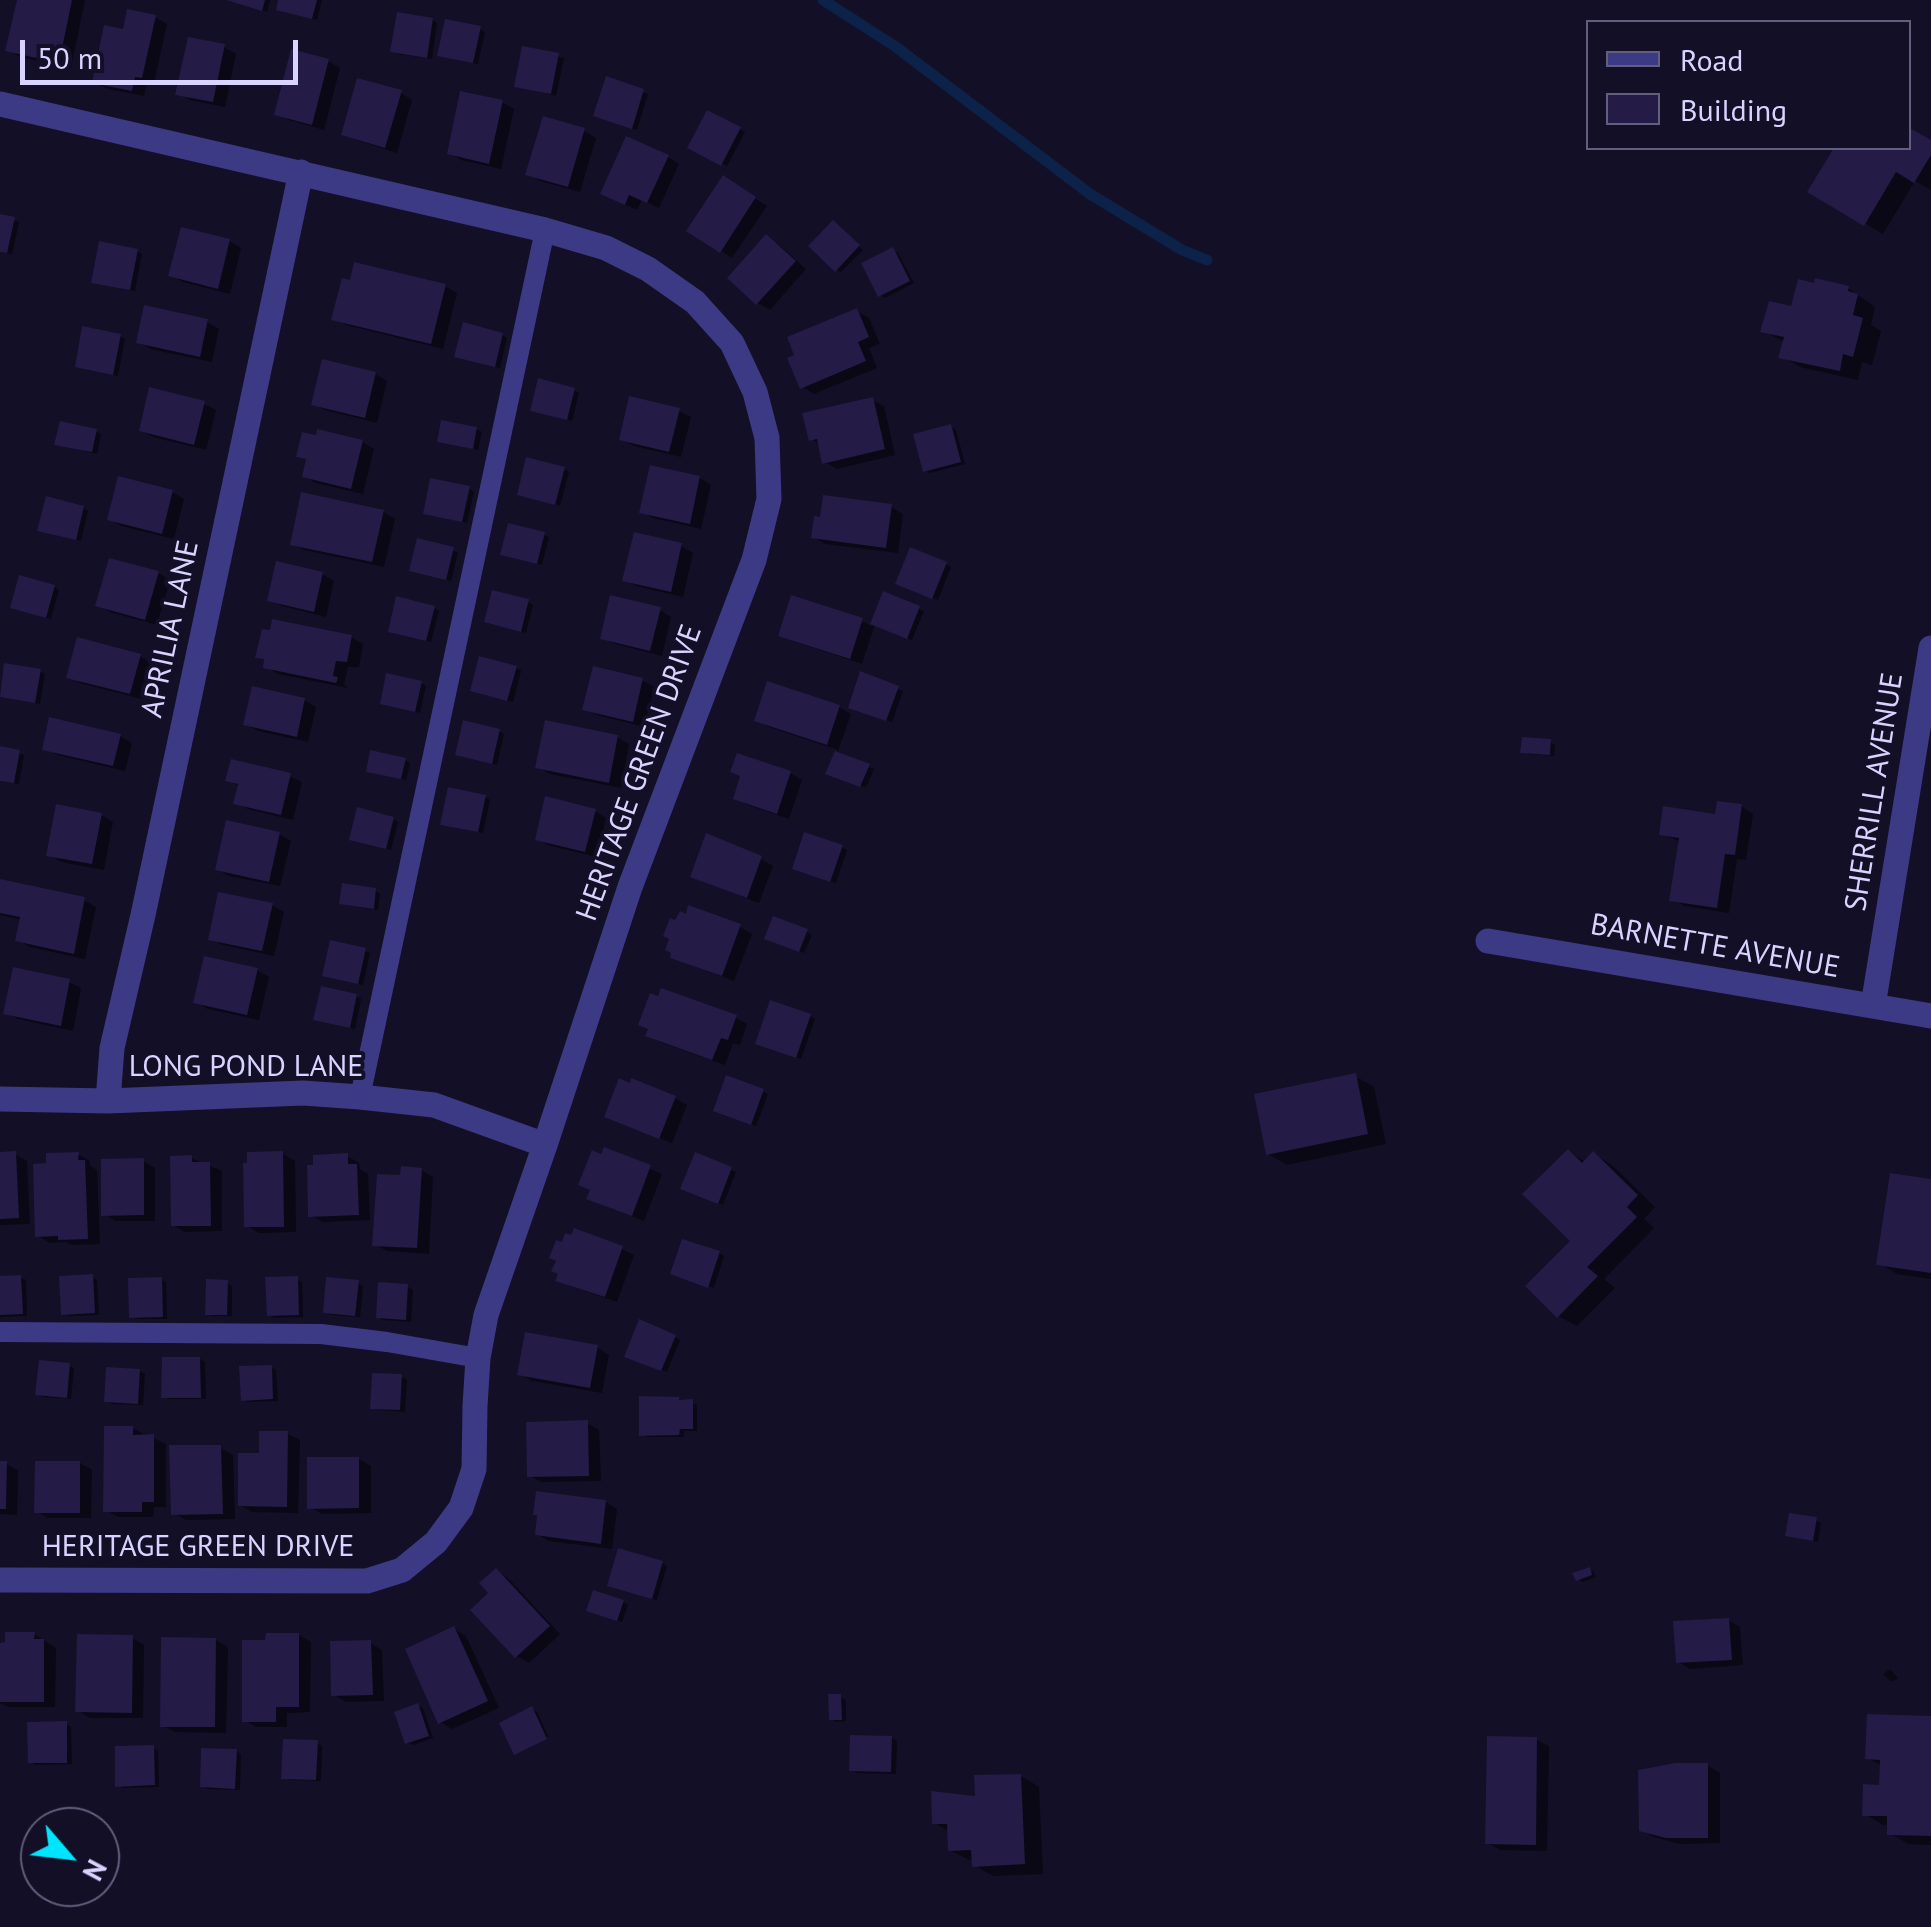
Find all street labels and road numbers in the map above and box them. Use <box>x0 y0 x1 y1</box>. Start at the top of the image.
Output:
street label: APRILIA LANE <box>135 537 207 721</box>
street label: HERITAGE GREEN DRIVE <box>570 620 710 926</box>
street label: SHERRILL AVENUE <box>1838 670 1912 914</box>
street label: BARNETTE AVENUE <box>1588 907 1842 987</box>
street label: LONG POND LANE <box>129 1049 363 1085</box>
street label: HERITAGE GREEN DRIVE <box>42 1529 354 1565</box>

